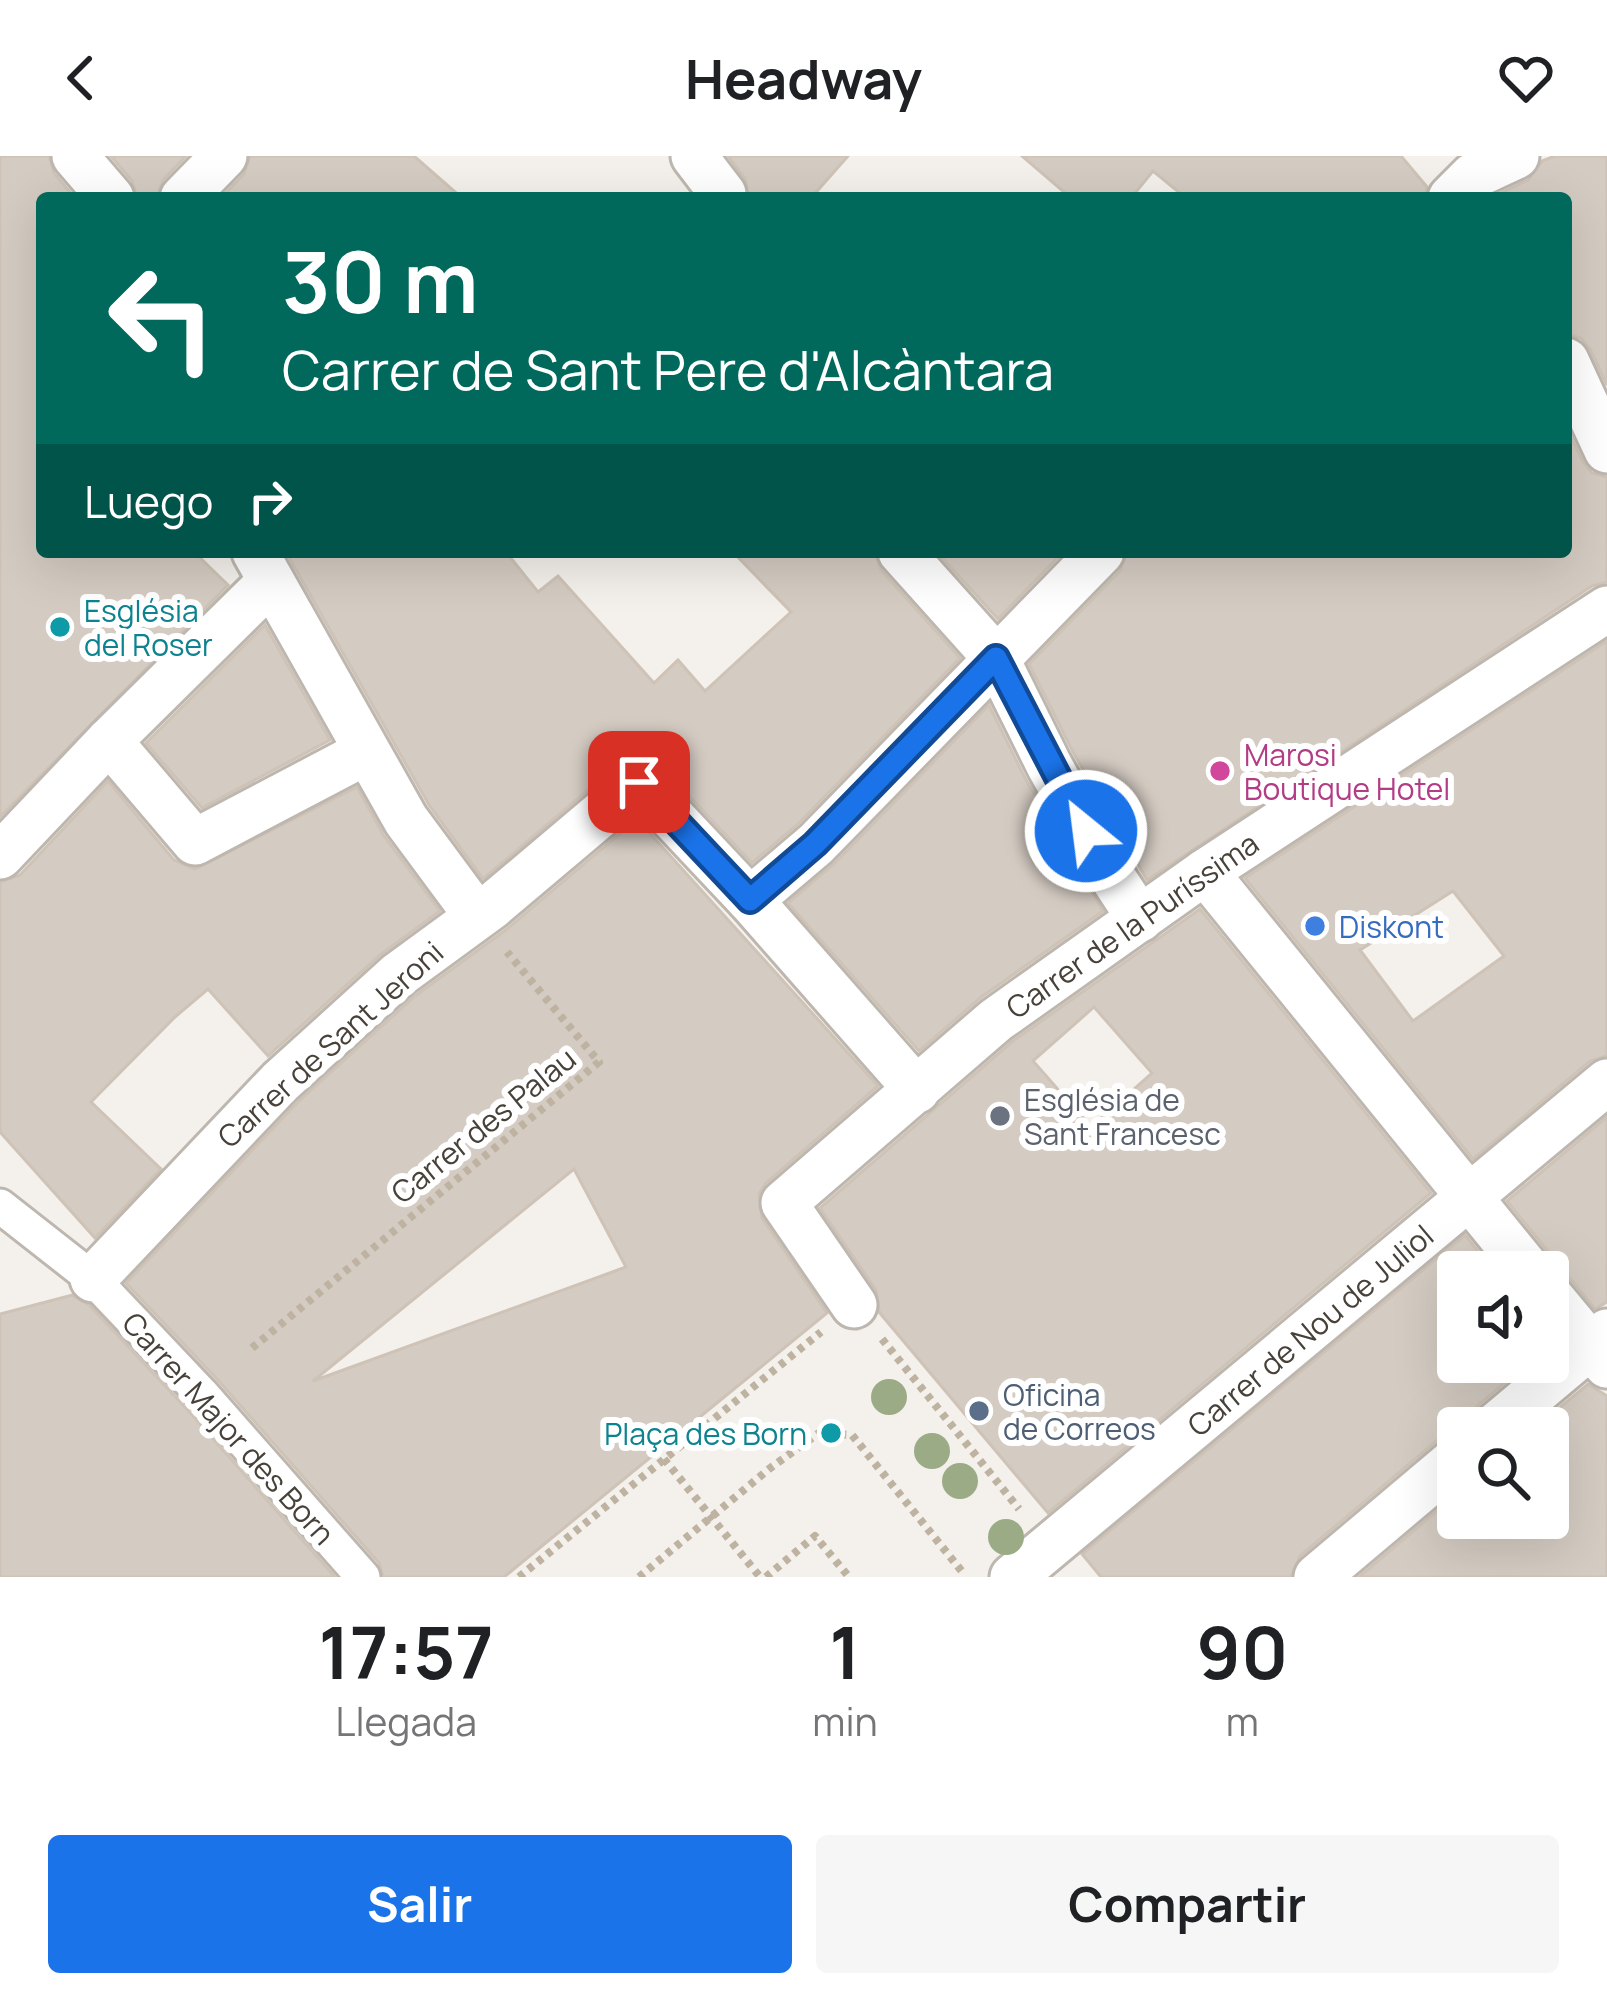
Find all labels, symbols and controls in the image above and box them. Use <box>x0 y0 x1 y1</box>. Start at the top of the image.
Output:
text: Headway <box>685 41 922 115</box>
icon: back <box>48 45 114 111</box>
icon: heart <box>1493 45 1559 111</box>
text: 30 m <box>282 223 478 338</box>
icon: left <box>84 240 240 396</box>
text: Carrer de Sant Pere d'Alcàntara <box>282 332 1054 406</box>
icon: right <box>237 468 303 534</box>
text: Luego <box>84 470 213 532</box>
place label: Església del Roser <box>84 590 213 665</box>
marker: Església del Roser <box>47 614 73 640</box>
pin <box>588 731 690 833</box>
place label: Marosi Boutique Hotel <box>1244 734 1450 809</box>
icon: arrive <box>606 749 672 815</box>
marker: Marosi Boutique Hotel <box>1207 758 1233 784</box>
position arrow <box>1023 768 1149 894</box>
street label: Carrer de la Puríssima <box>998 822 1266 1028</box>
place label: Diskont <box>1339 906 1444 947</box>
marker: Diskont <box>1302 913 1328 939</box>
street label: Carrer de Sant Jeroni <box>208 932 452 1156</box>
street label: Carrer des Palau <box>382 1038 584 1212</box>
place label: Església de Sant Francesc <box>1024 1079 1221 1154</box>
marker: Església de Sant Francesc <box>987 1103 1013 1129</box>
street label: Carrer de Nou de Juliol <box>1178 1215 1442 1445</box>
map controls <box>1437 1251 1569 1539</box>
button: sound <box>1437 1251 1569 1383</box>
street label: Carrer Major des Born <box>114 1303 344 1553</box>
place label: Oficina de Correos <box>1003 1374 1156 1449</box>
marker: Oficina de Correos <box>966 1398 992 1424</box>
button: search <box>1437 1407 1569 1539</box>
place label: Plaça des Born <box>604 1413 807 1454</box>
marker: Plaça des Born <box>818 1420 844 1446</box>
text: 17:57 <box>319 1602 494 1701</box>
text: 1 <box>829 1602 861 1701</box>
text: 90 <box>1196 1602 1288 1701</box>
text: Llegada <box>336 1694 477 1748</box>
text: min <box>812 1694 878 1748</box>
text: m <box>1226 1694 1259 1748</box>
button: Salir <box>48 1835 792 1973</box>
button: Compartir <box>816 1835 1559 1973</box>

